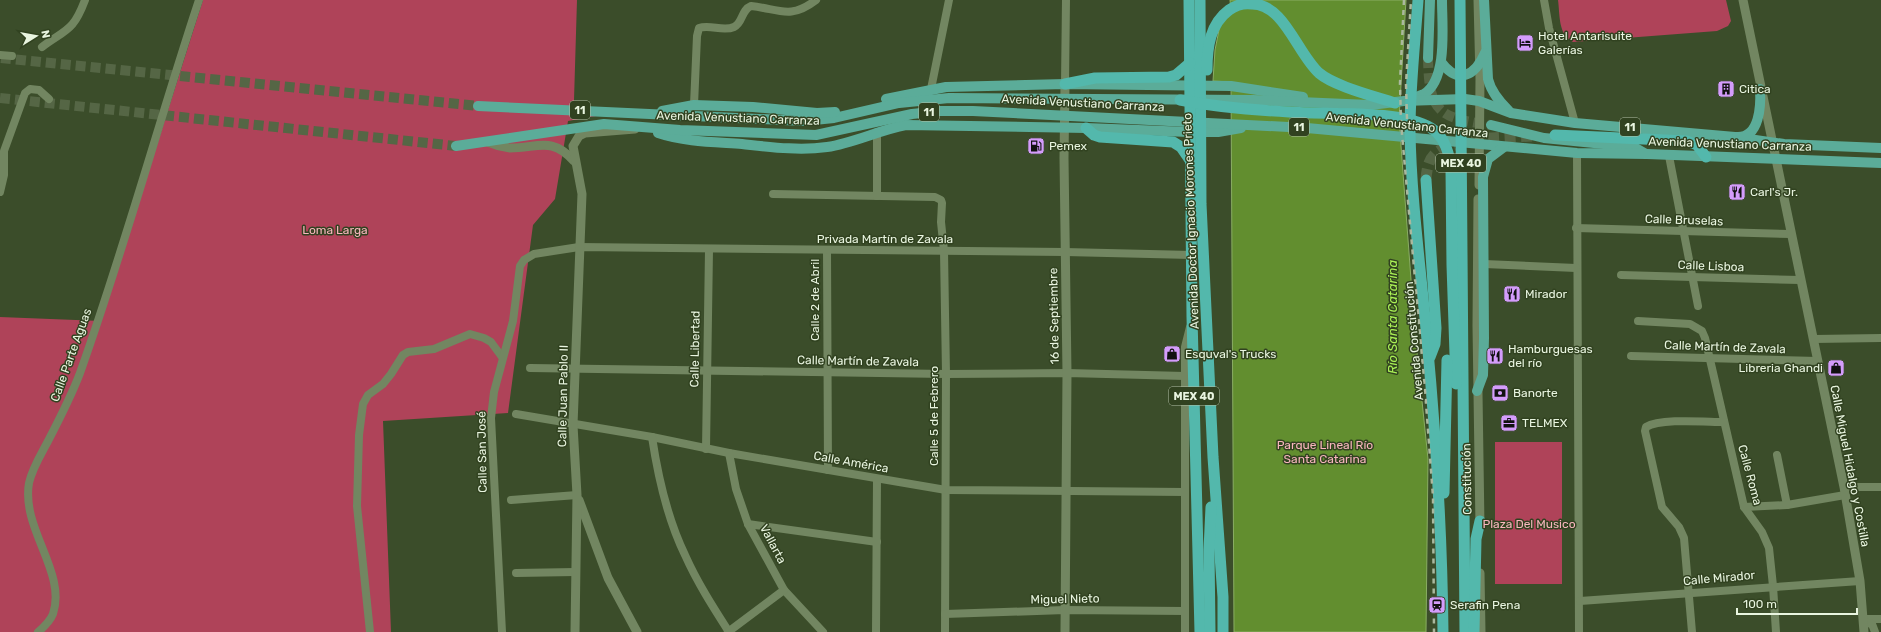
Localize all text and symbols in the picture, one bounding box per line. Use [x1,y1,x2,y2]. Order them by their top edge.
north arrow [16,16,56,56]
text: N [38,29,52,39]
place label: Hotel Antarisuite Galerías [1538,29,1632,57]
hotel icon: Hotel Antarisuite Galerías [1515,33,1535,53]
building icon: Citica [1716,79,1736,99]
place label: Citica [1739,82,1771,96]
street label: Avenida Venustiano Carranza [1001,92,1165,114]
road number: 11 [570,101,590,119]
road number: 11 [919,103,939,121]
street label: Avenida Venustiano Carranza [656,108,820,128]
street label: Avenida Venustiano Carranza [1325,109,1489,141]
street label: Avenida Doctor Ignacio Morones Prieto [1180,113,1202,329]
road number: 11 [1289,118,1309,136]
road number: 11 [1620,118,1640,136]
street label: Avenida Venustiano Carranza [1648,134,1812,154]
fuel station icon: Pemex [1026,136,1046,156]
place label: Pemex [1049,139,1088,153]
road number: MEX 40 [1436,154,1486,172]
restaurant icon: Carl's Jr. [1727,182,1747,202]
place label: Carl's Jr. [1750,185,1798,199]
street label: Calle Bruselas [1645,212,1723,228]
park label: Loma Larga [302,223,368,237]
street label: Privada Martín de Zavala [817,232,953,246]
street label: Calle Lisboa [1678,258,1744,274]
street label: Calle 2 de Abril [808,259,822,341]
water label: Río Santa Catarina [1385,260,1400,374]
street label: 16 de Septiembre [1046,267,1062,364]
street label: Avenida Constitución [1402,281,1426,401]
restaurant icon: Mirador [1502,284,1522,304]
place label: Mirador [1525,287,1568,301]
street label: Calle Parte Aguas [48,307,94,403]
street label: Calle Libertad [687,311,703,387]
street label: Calle Martín de Zavala [1664,338,1786,356]
place label: Hamburguesas del río [1508,342,1593,370]
shop icon: Esquval's Trucks [1162,344,1182,364]
street label: Calle Juan Pablo II [555,345,571,447]
restaurant icon: Hamburguesas del río [1485,346,1505,366]
place label: Esquval's Trucks [1185,347,1276,361]
street label: Calle Martín de Zavala [797,353,919,369]
shop icon: Libreria Ghandi [1826,358,1846,378]
place label: Libreria Ghandi [1739,361,1823,375]
street label: Calle 5 de Febrero [927,366,941,466]
bank icon: Banorte [1490,383,1510,403]
street label: Calle Miguel Hidalgo y Costilla [1827,384,1873,548]
place label: Banorte [1513,386,1558,400]
road number: MEX 40 [1169,387,1219,405]
street label: Calle San José [474,411,490,493]
office icon: TELMEX [1499,413,1519,433]
place label: TELMEX [1522,416,1568,430]
park label: Parque Lineal Río Santa Catarina [1277,438,1373,466]
street label: Constitución [1459,443,1475,515]
street label: Calle Roma [1735,443,1765,507]
street label: Calle América [812,449,890,475]
park label: Plaza Del Musico [1482,517,1576,531]
street label: Vallarta [757,522,789,566]
street label: Calle Mirador [1682,568,1756,588]
scale bar [1737,590,1857,616]
street label: Miguel Nieto [1030,591,1100,607]
station icon: Serafin Pena [1427,595,1447,615]
text: 100 m [1743,597,1777,611]
place label: Serafin Pena [1450,598,1520,612]

